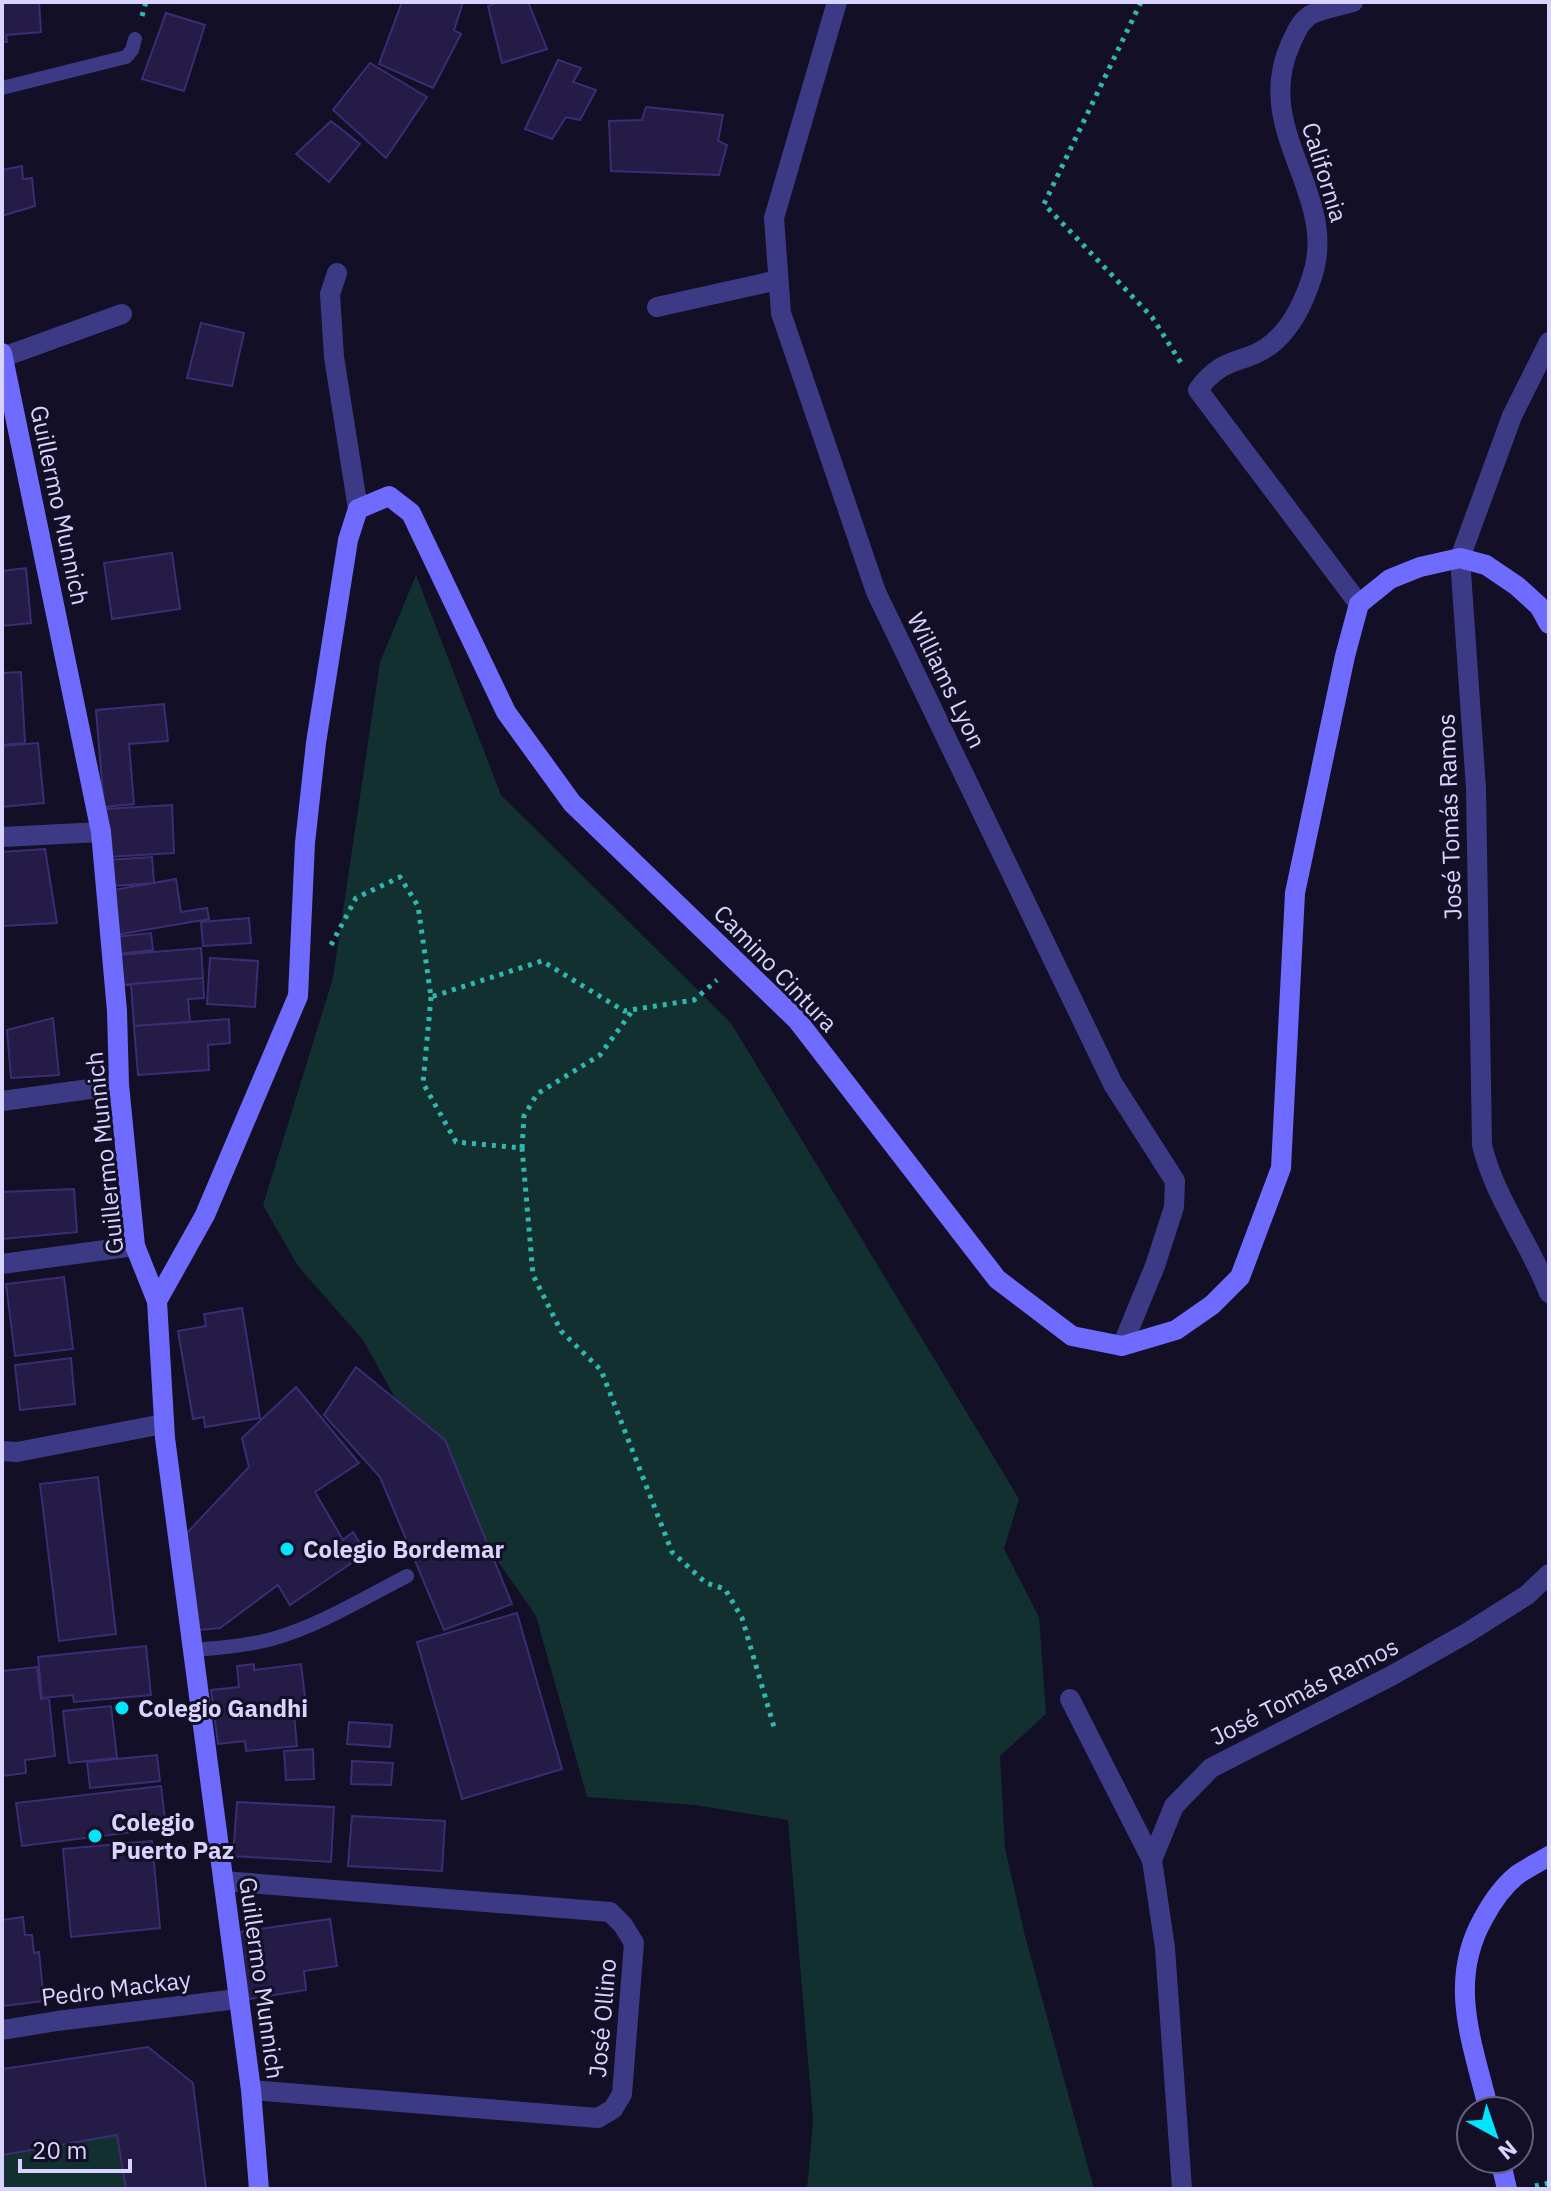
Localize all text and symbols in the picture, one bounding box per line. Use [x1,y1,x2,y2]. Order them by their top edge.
street label: California [1295,118,1355,226]
street label: Guillermo Munnich [23,402,97,608]
street label: Williams Lyon [900,607,994,753]
street label: José Tomás Ramos [1429,713,1469,921]
street label: Camino Cintura [707,897,845,1039]
street label: Guillermo Munnich [77,1050,131,1256]
place label: Colegio Bordemar [303,1533,505,1565]
marker: Colegio Bordemar [278,1540,296,1558]
street label: José Tomás Ramos [1205,1630,1403,1752]
place label: Colegio Gandhi [138,1692,308,1724]
marker: Colegio Gandhi [113,1699,131,1717]
place label: Colegio Puerto Paz [111,1806,234,1866]
marker: Colegio Puerto Paz [86,1827,104,1845]
street label: Guillermo Munnich [232,1875,292,2081]
street label: José Ollino [581,1957,623,2079]
street label: Pedro Mackay [39,1963,193,2013]
north arrow [1455,2095,1535,2175]
scale bar [20,2123,130,2173]
text: 20 m [32,2134,87,2166]
text: N [1493,2134,1524,2167]

